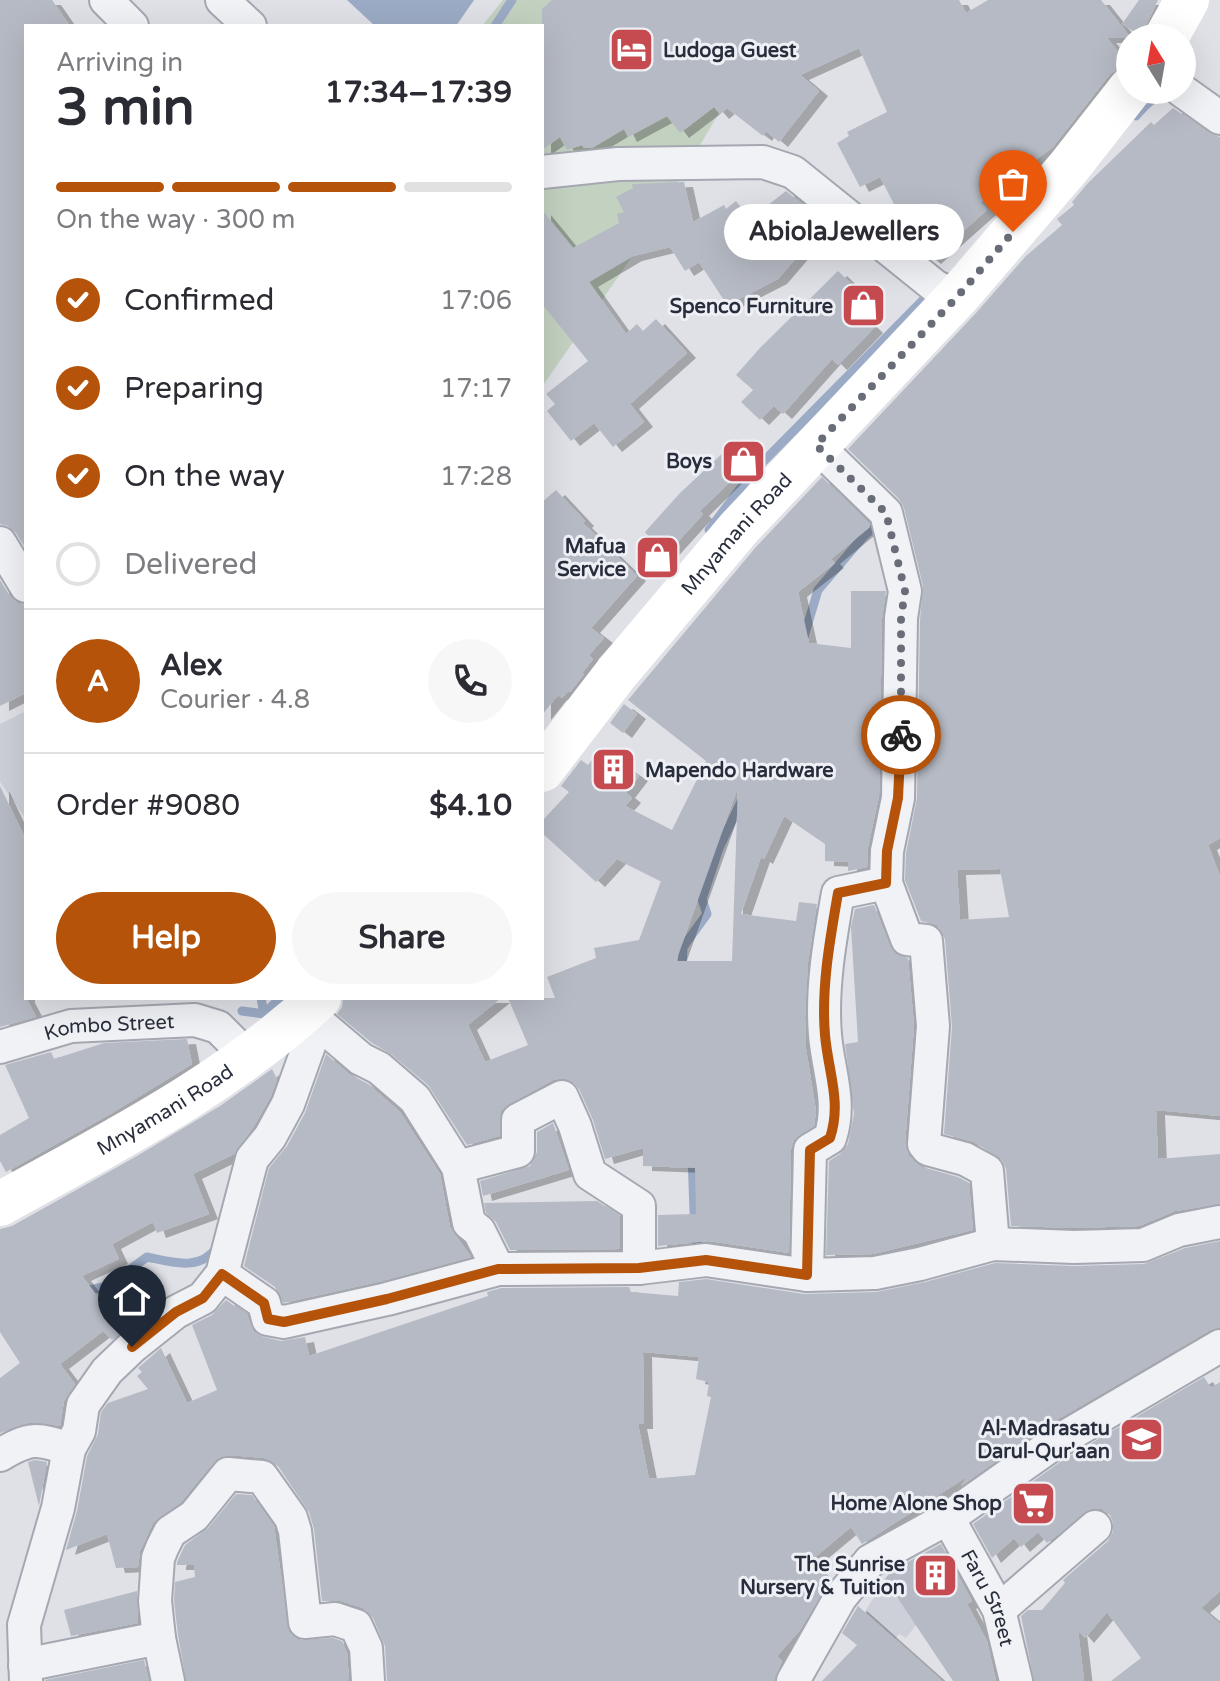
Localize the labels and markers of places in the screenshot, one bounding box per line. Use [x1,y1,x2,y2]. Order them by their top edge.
hotel icon: Ludoga Guest [608,26,656,74]
place label: Ludoga Guest [663,39,797,63]
pin [979,150,1047,232]
callout: AbiolaJewellers [725,204,965,260]
shop icon: Spenco Furniture [840,282,888,330]
place label: Spenco Furniture [670,295,833,319]
shop icon: Boys [719,437,767,485]
place label: Boys [666,450,712,474]
shop icon: Mafua Service [633,534,681,582]
place label: Mafua Service [557,535,626,582]
building icon: Mapendo Hardware [590,746,638,794]
place label: Mapendo Hardware [645,759,834,783]
pin [98,1265,166,1347]
school or university icon: Al-Madrasatu Darul-Qur'aan [1117,1415,1165,1463]
place label: Al-Madrasatu Darul-Qur'aan [977,1417,1110,1464]
supermarket icon: Home Alone Shop [1009,1479,1057,1527]
place label: Home Alone Shop [830,1492,1002,1516]
building icon: The Sunrise Nursery & Tuition [912,1551,960,1599]
place label: The Sunrise Nursery & Tuition [740,1553,905,1600]

